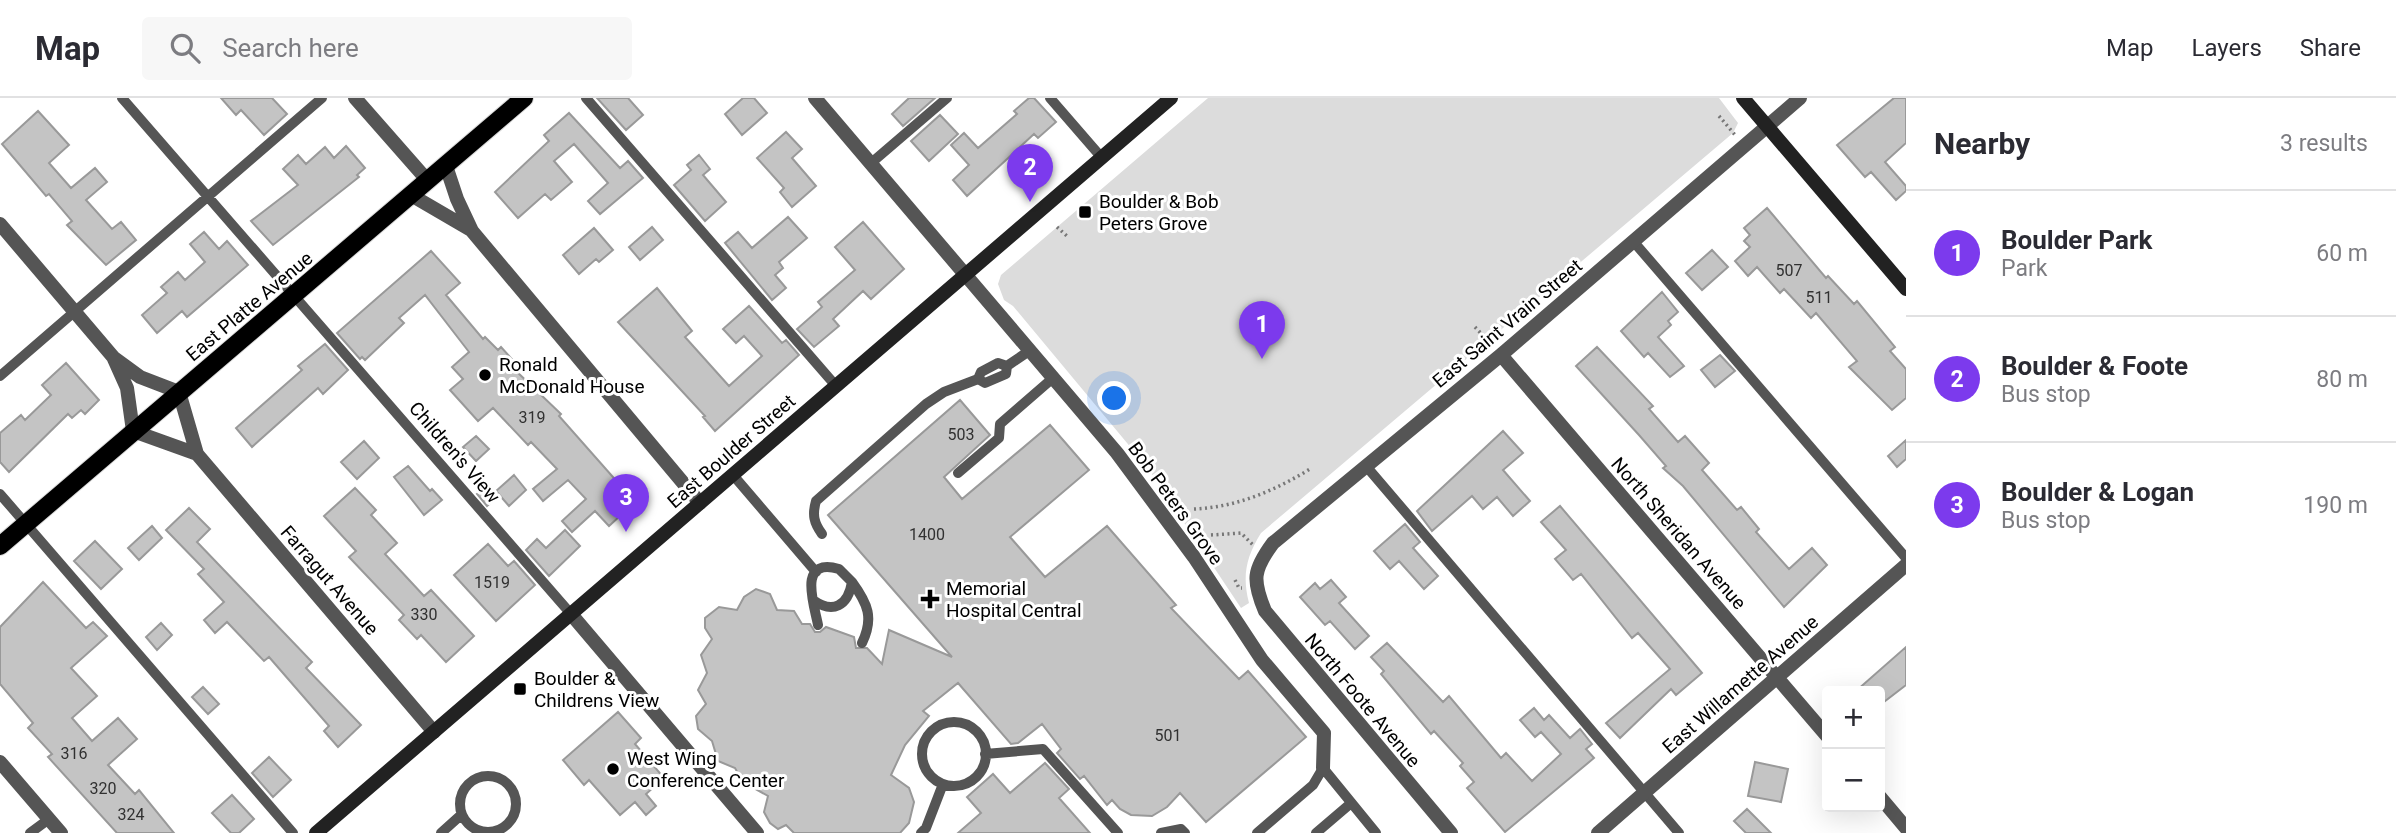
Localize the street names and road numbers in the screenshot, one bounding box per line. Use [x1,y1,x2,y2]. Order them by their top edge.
street label: East Platte Avenue [181,247,317,366]
street label: East Saint Vrain Street [1428,254,1587,393]
street label: East Boulder Street [663,390,800,513]
street label: Children's View [404,397,505,508]
street label: Bob Peters Grove [1123,437,1228,569]
street label: North Sheridan Avenue [1606,453,1751,614]
street label: Farragut Avenue [276,521,383,640]
street label: East Willamette Avenue [1658,610,1823,758]
street label: North Foote Avenue [1300,629,1425,772]

